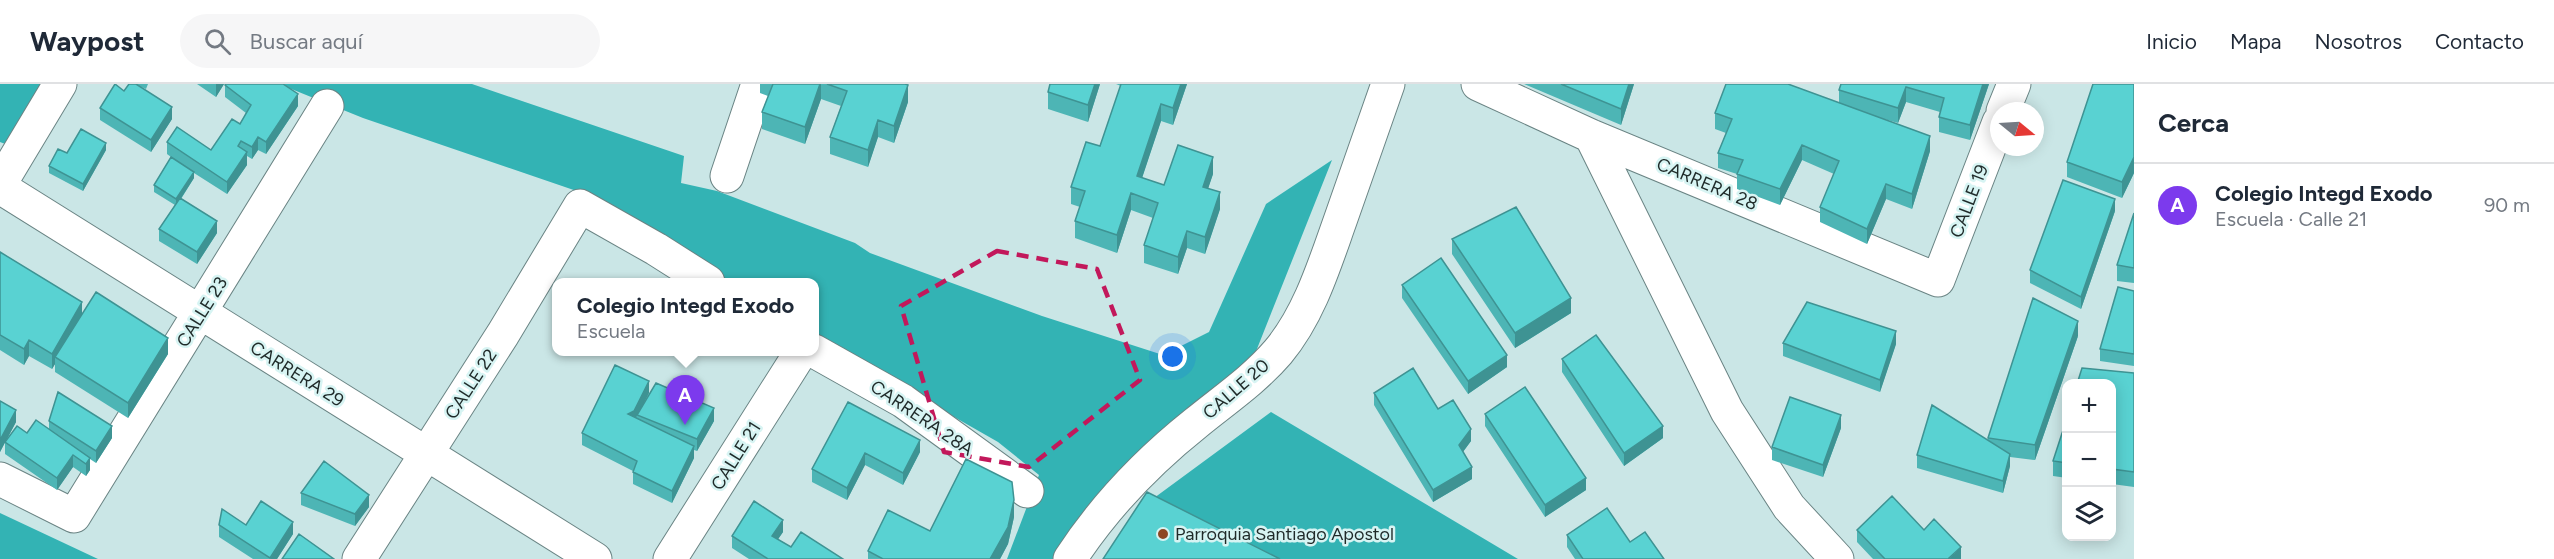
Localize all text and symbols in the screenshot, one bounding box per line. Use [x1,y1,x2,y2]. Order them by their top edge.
search box [180,14,600,68]
text: Waypost [30,24,144,58]
icon: search [201,25,234,58]
text: Buscar aquí [249,28,363,55]
text: Inicio [2146,29,2197,54]
text: Mapa [2230,29,2282,54]
text: Nosotros [2315,29,2402,54]
text: Contacto [2435,29,2524,54]
north arrow [1990,102,2044,156]
text: Cerca [2158,107,2229,139]
street label: CARRERA 28 [1653,153,1761,215]
street label: CALLE 19 [1945,161,1993,241]
text: Colegio Integd Exodo [2215,180,2433,207]
text: A [2170,193,2185,217]
text: 90 m [2484,193,2530,217]
text: Escuela · Calle 21 [2215,207,2367,231]
street label: CALLE 23 [172,273,232,351]
popup [552,278,819,356]
text: Colegio Integd Exodo [577,292,794,319]
text: Escuela [577,319,645,343]
street label: CARRERA 29 [246,336,348,412]
your location [1158,342,1187,371]
street label: CALLE 22 [440,345,502,423]
street label: CALLE 20 [1198,354,1274,424]
street label: CARRERA 28A [866,375,978,461]
pin: A [666,376,704,425]
map controls [2062,379,2116,541]
button: + [2062,379,2116,433]
street label: CALLE 21 [706,418,766,494]
button: − [2062,433,2116,487]
button: layers [2062,487,2116,541]
place label: Parroquia Santiago Apostol [1175,523,1394,545]
marker: Parroquia Santiago Apostol [1156,527,1170,541]

